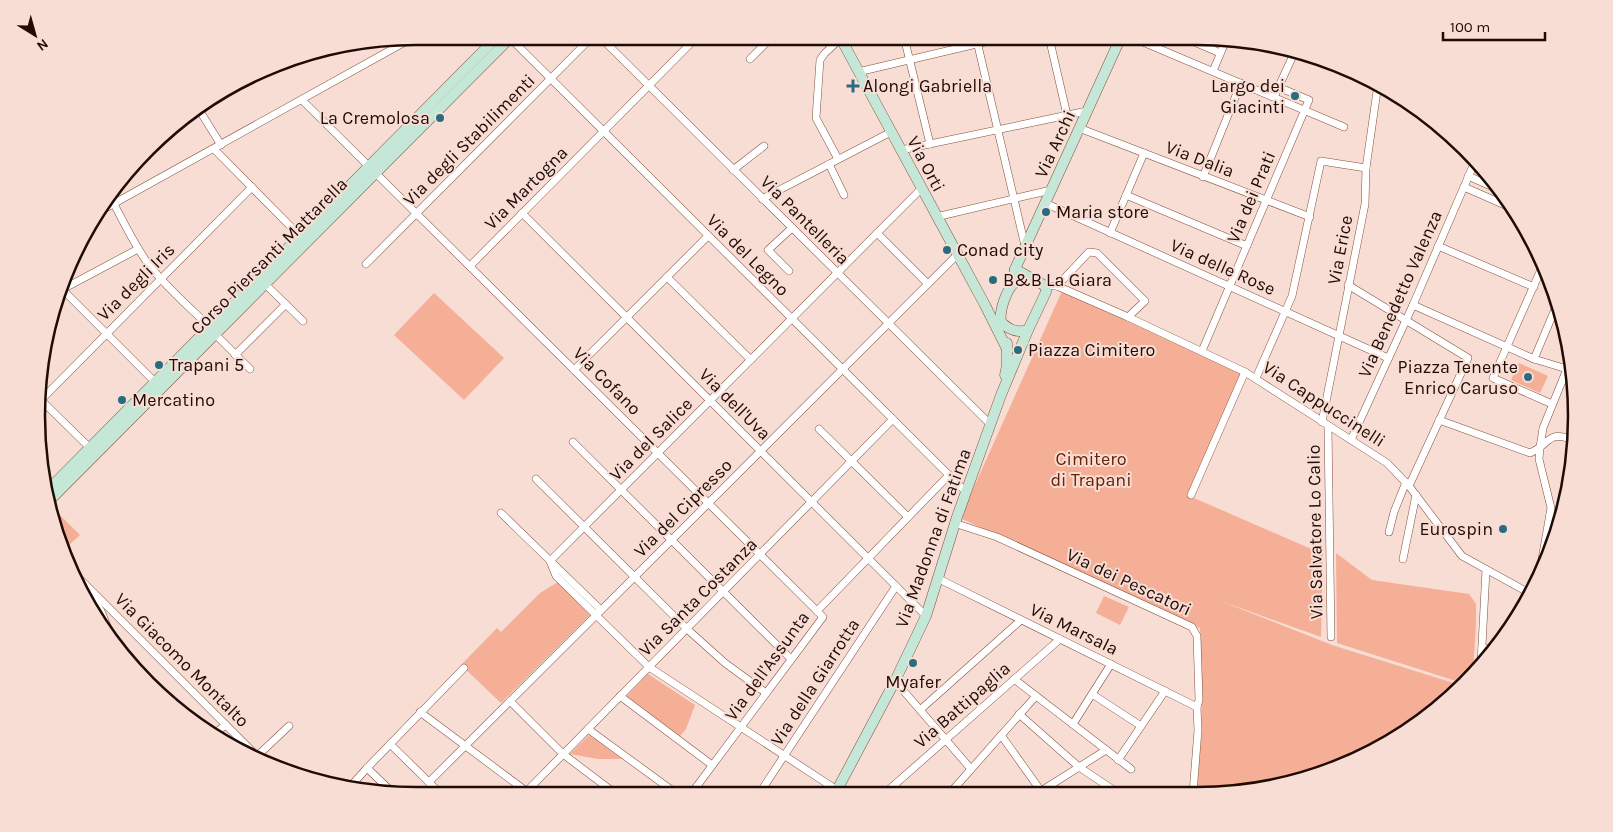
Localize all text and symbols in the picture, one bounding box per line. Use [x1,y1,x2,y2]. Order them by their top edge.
north arrow [10,10,60,60]
scale bar [1443,10,1546,42]
text: 100 m [1450,18,1490,36]
text: N [33,35,52,55]
street label: Via degli Stabilimenti [398,69,540,211]
place label: Alongi Gabriella [863,75,992,97]
place label: Largo dei Giacinti [1211,75,1285,118]
marker: Alongi Gabriella [847,80,859,92]
marker: Largo dei Giacinti [1289,90,1301,102]
place label: La Cremolosa [320,107,430,129]
street label: Via Archi [1030,107,1080,181]
marker: La Cremolosa [434,112,446,124]
street label: Via Orti [902,132,950,196]
street label: Via Dalia [1163,136,1237,182]
street label: Via Martogna [480,142,572,234]
street label: Via dei Prati [1222,148,1280,246]
street label: Via Pantelleria [756,171,854,269]
street label: Corso Piersanti Mattarella [186,173,352,339]
place label: Maria store [1056,201,1149,223]
marker: Maria store [1040,206,1052,218]
street label: Via Benedetto Valenza [1353,207,1447,381]
street label: Via del Legno [702,209,794,301]
street label: Via Erice [1323,213,1357,287]
street label: Via delle Rose [1167,234,1279,300]
street label: Via degli Iris [93,239,179,325]
place label: Conad city [957,239,1044,261]
marker: Conad city [941,244,953,256]
place label: B&B La Giara [1003,269,1112,291]
marker: B&B La Giara [987,274,999,286]
place label: Piazza Cimitero [1028,339,1155,361]
street label: Via Cofano [568,342,646,420]
marker: Piazza Cimitero [1012,344,1024,356]
place label: Trapani 5 [169,354,244,376]
street label: Via Cappuccinelli [1258,356,1390,452]
place label: Piazza Tenente Enrico Caruso [1398,356,1518,399]
marker: Trapani 5 [153,359,165,371]
street label: Via dell'Uva [694,363,776,445]
marker: Piazza Tenente Enrico Caruso [1522,371,1534,383]
place label: Mercatino [132,389,215,411]
street label: Via del Salice [605,393,697,485]
marker: Mercatino [116,394,128,406]
street label: Via Salvatore Lo Calio [1302,444,1328,620]
street label: Via Madonna di Fatima [890,445,976,631]
park label: Cimitero di Trapani [1050,448,1132,491]
street label: Via del Cipresso [629,454,737,562]
place label: Eurospin [1419,518,1493,540]
marker: Eurospin [1497,523,1509,535]
street label: Via Santa Costanza [634,533,762,661]
street label: Via dei Pescatori [1063,543,1195,621]
street label: Via Giacomo Montalto [110,588,254,732]
street label: Via Marsala [1026,598,1122,660]
street label: Via dell'Assunta [720,607,814,725]
street label: Via della Giarrotta [766,614,864,750]
marker: Myafer [907,657,919,669]
street label: Via Battipaglia [909,657,1015,753]
place label: Myafer [885,671,941,693]

